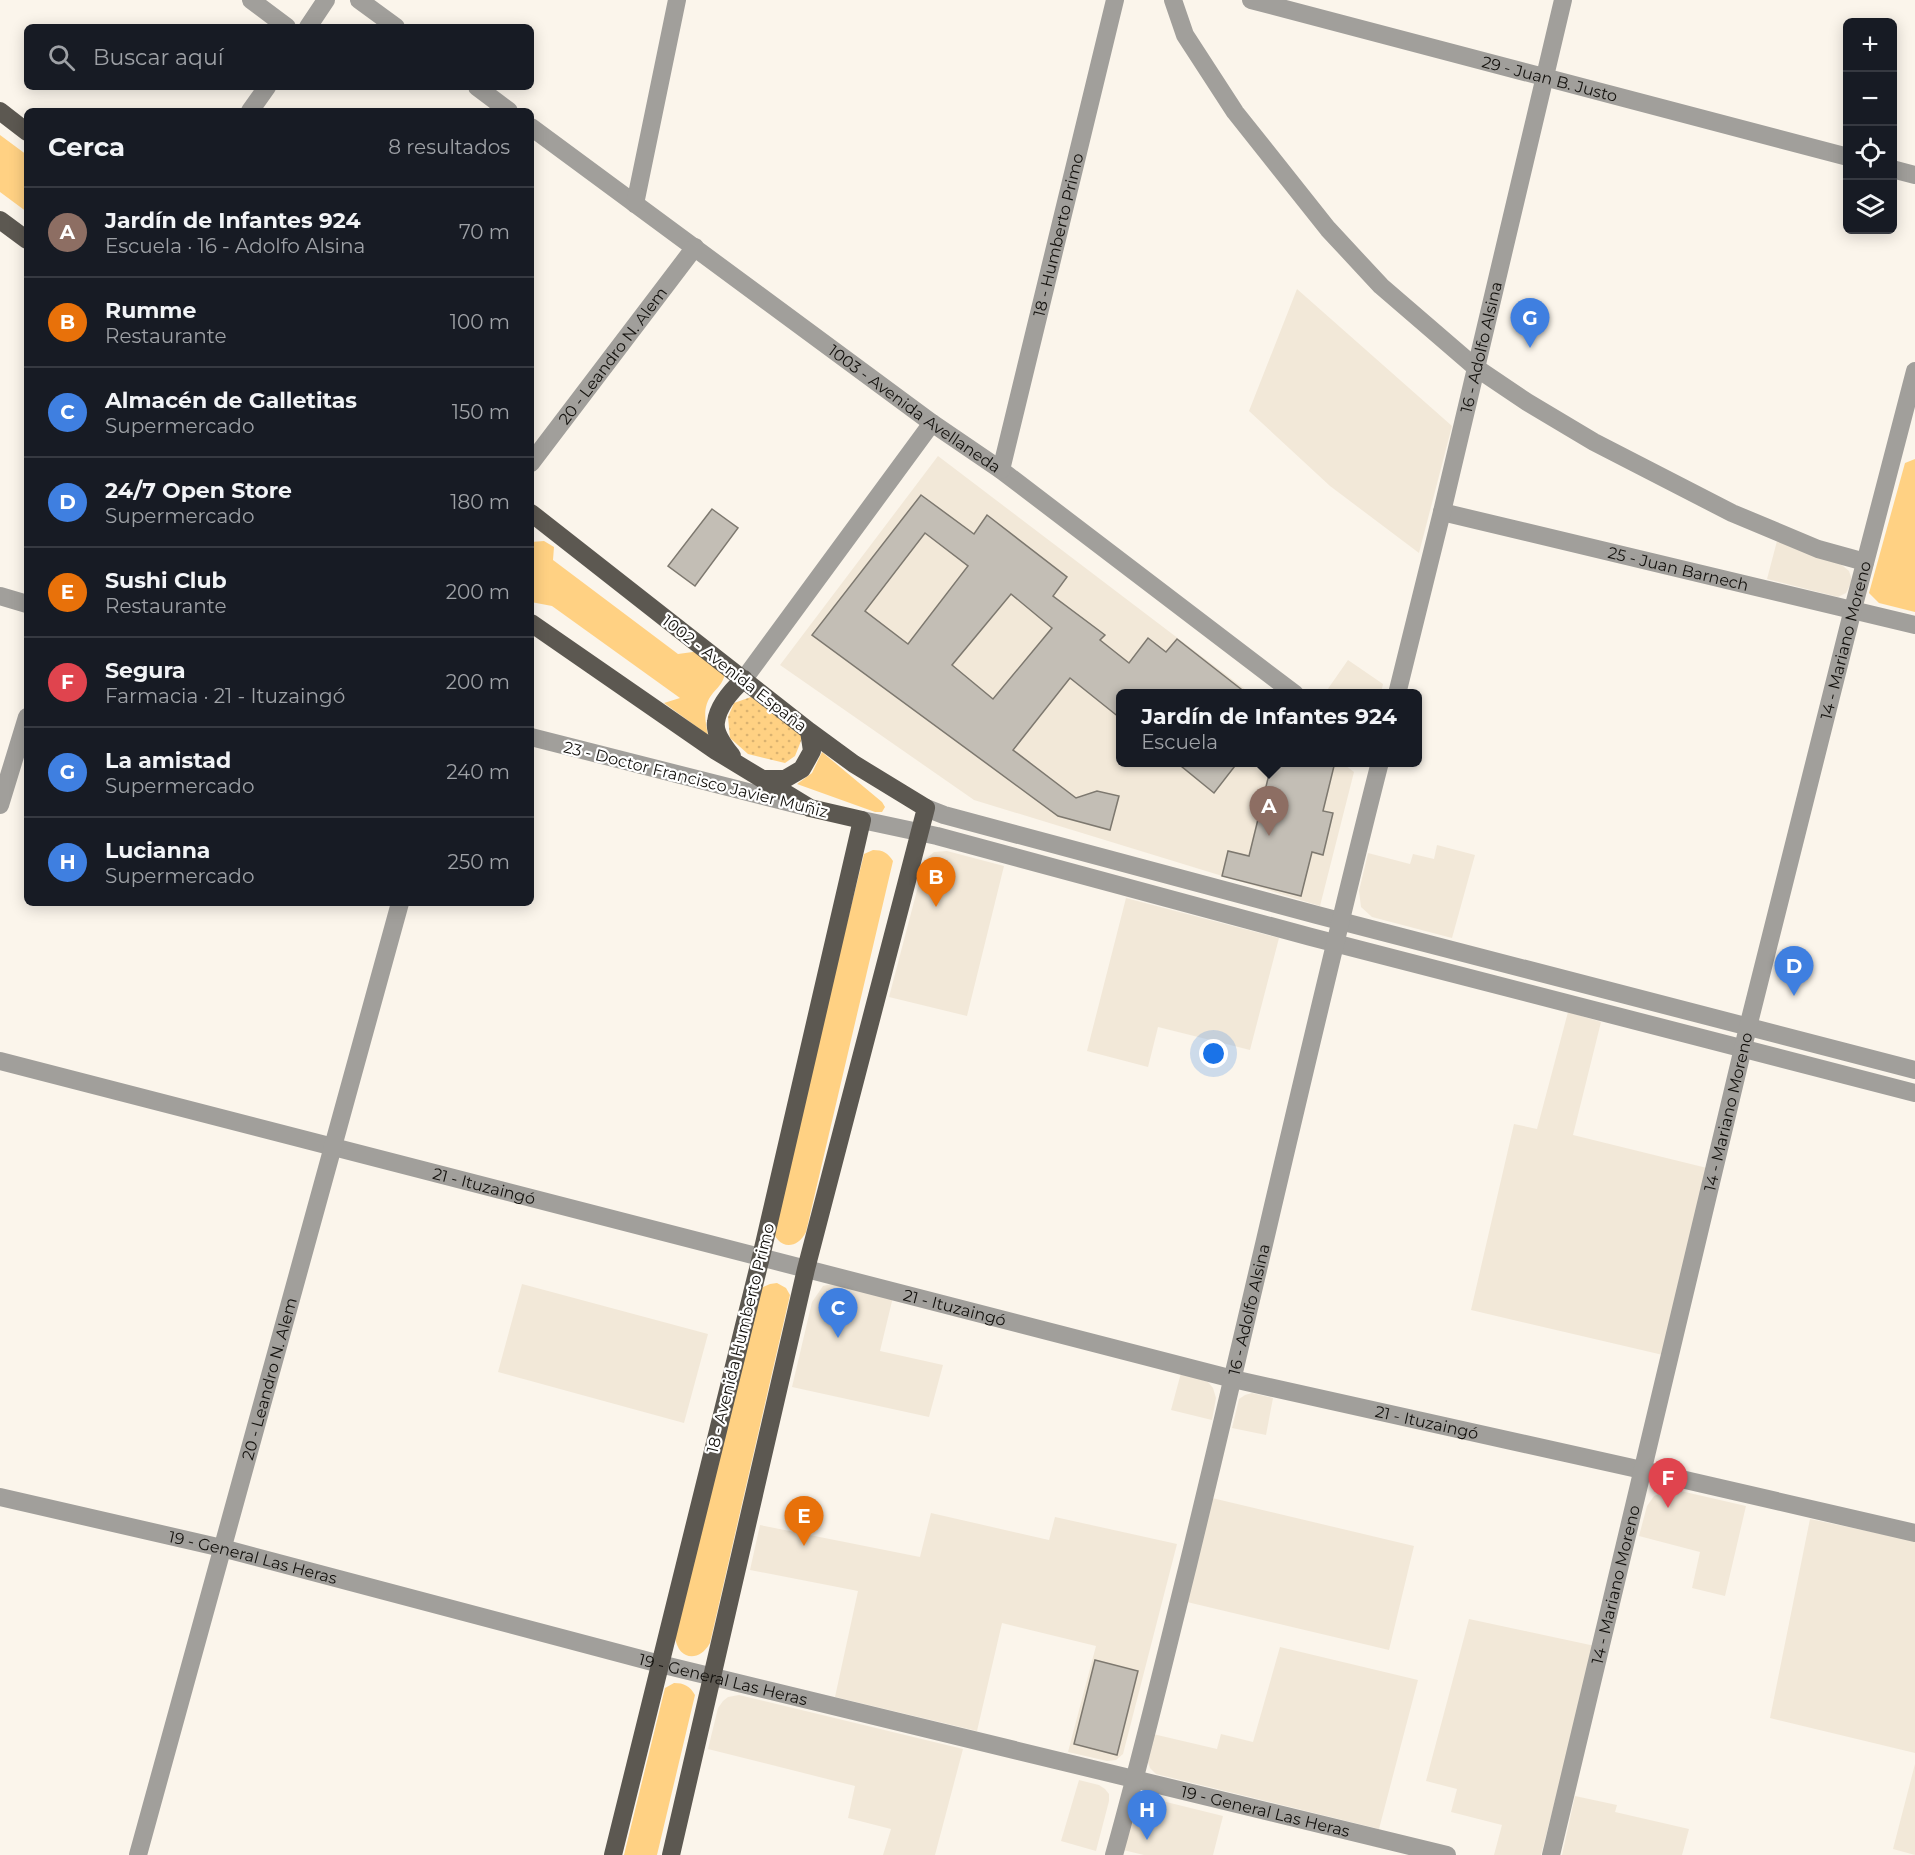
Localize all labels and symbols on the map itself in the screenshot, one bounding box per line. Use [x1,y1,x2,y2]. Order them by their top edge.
street label: 29 - Juan B. Justo [1480,52,1619,106]
street label: 18 - Humberto Primo [1030,151,1088,319]
street label: 16 - Adolfo Alsina [1457,280,1506,415]
street label: 20 - Leandro N. Alem [555,283,671,428]
pin: G [1510,298,1550,348]
street label: 1003 - Avenida Avellaneda [825,341,1004,477]
street label: 25 - Juan Barnech [1606,543,1750,595]
street label: 14 - Mariano Moreno [1817,559,1875,722]
street label: 1002 - Avenida España [659,611,811,736]
street label: 23 - Doctor Francisco Javier Muñiz [562,737,830,822]
pin: A [1250,786,1288,836]
pin: B [916,858,956,907]
pin: D [1774,946,1814,996]
street label: 14 - Mariano Moreno [1700,1030,1756,1193]
your location [1199,1039,1228,1068]
street label: 21 - Ituzaingó [431,1164,537,1209]
street label: 18 - Avenida Humberto Primo [703,1221,778,1455]
street label: 16 - Adolfo Alsina [1225,1242,1274,1377]
street label: 21 - Ituzaingó [901,1285,1008,1330]
pin: C [818,1288,858,1338]
street label: 20 - Leandro N. Alem [238,1296,301,1462]
street label: 21 - Ituzaingó [1373,1402,1480,1443]
pin: F [1648,1458,1688,1508]
pin: E [784,1496,824,1546]
street label: 14 - Mariano Moreno [1588,1503,1644,1666]
street label: 19 - General Las Heras [167,1527,339,1588]
street label: 19 - General Las Heras [637,1650,810,1710]
street label: 19 - General Las Heras [1179,1782,1352,1841]
pin: H [1128,1790,1166,1840]

